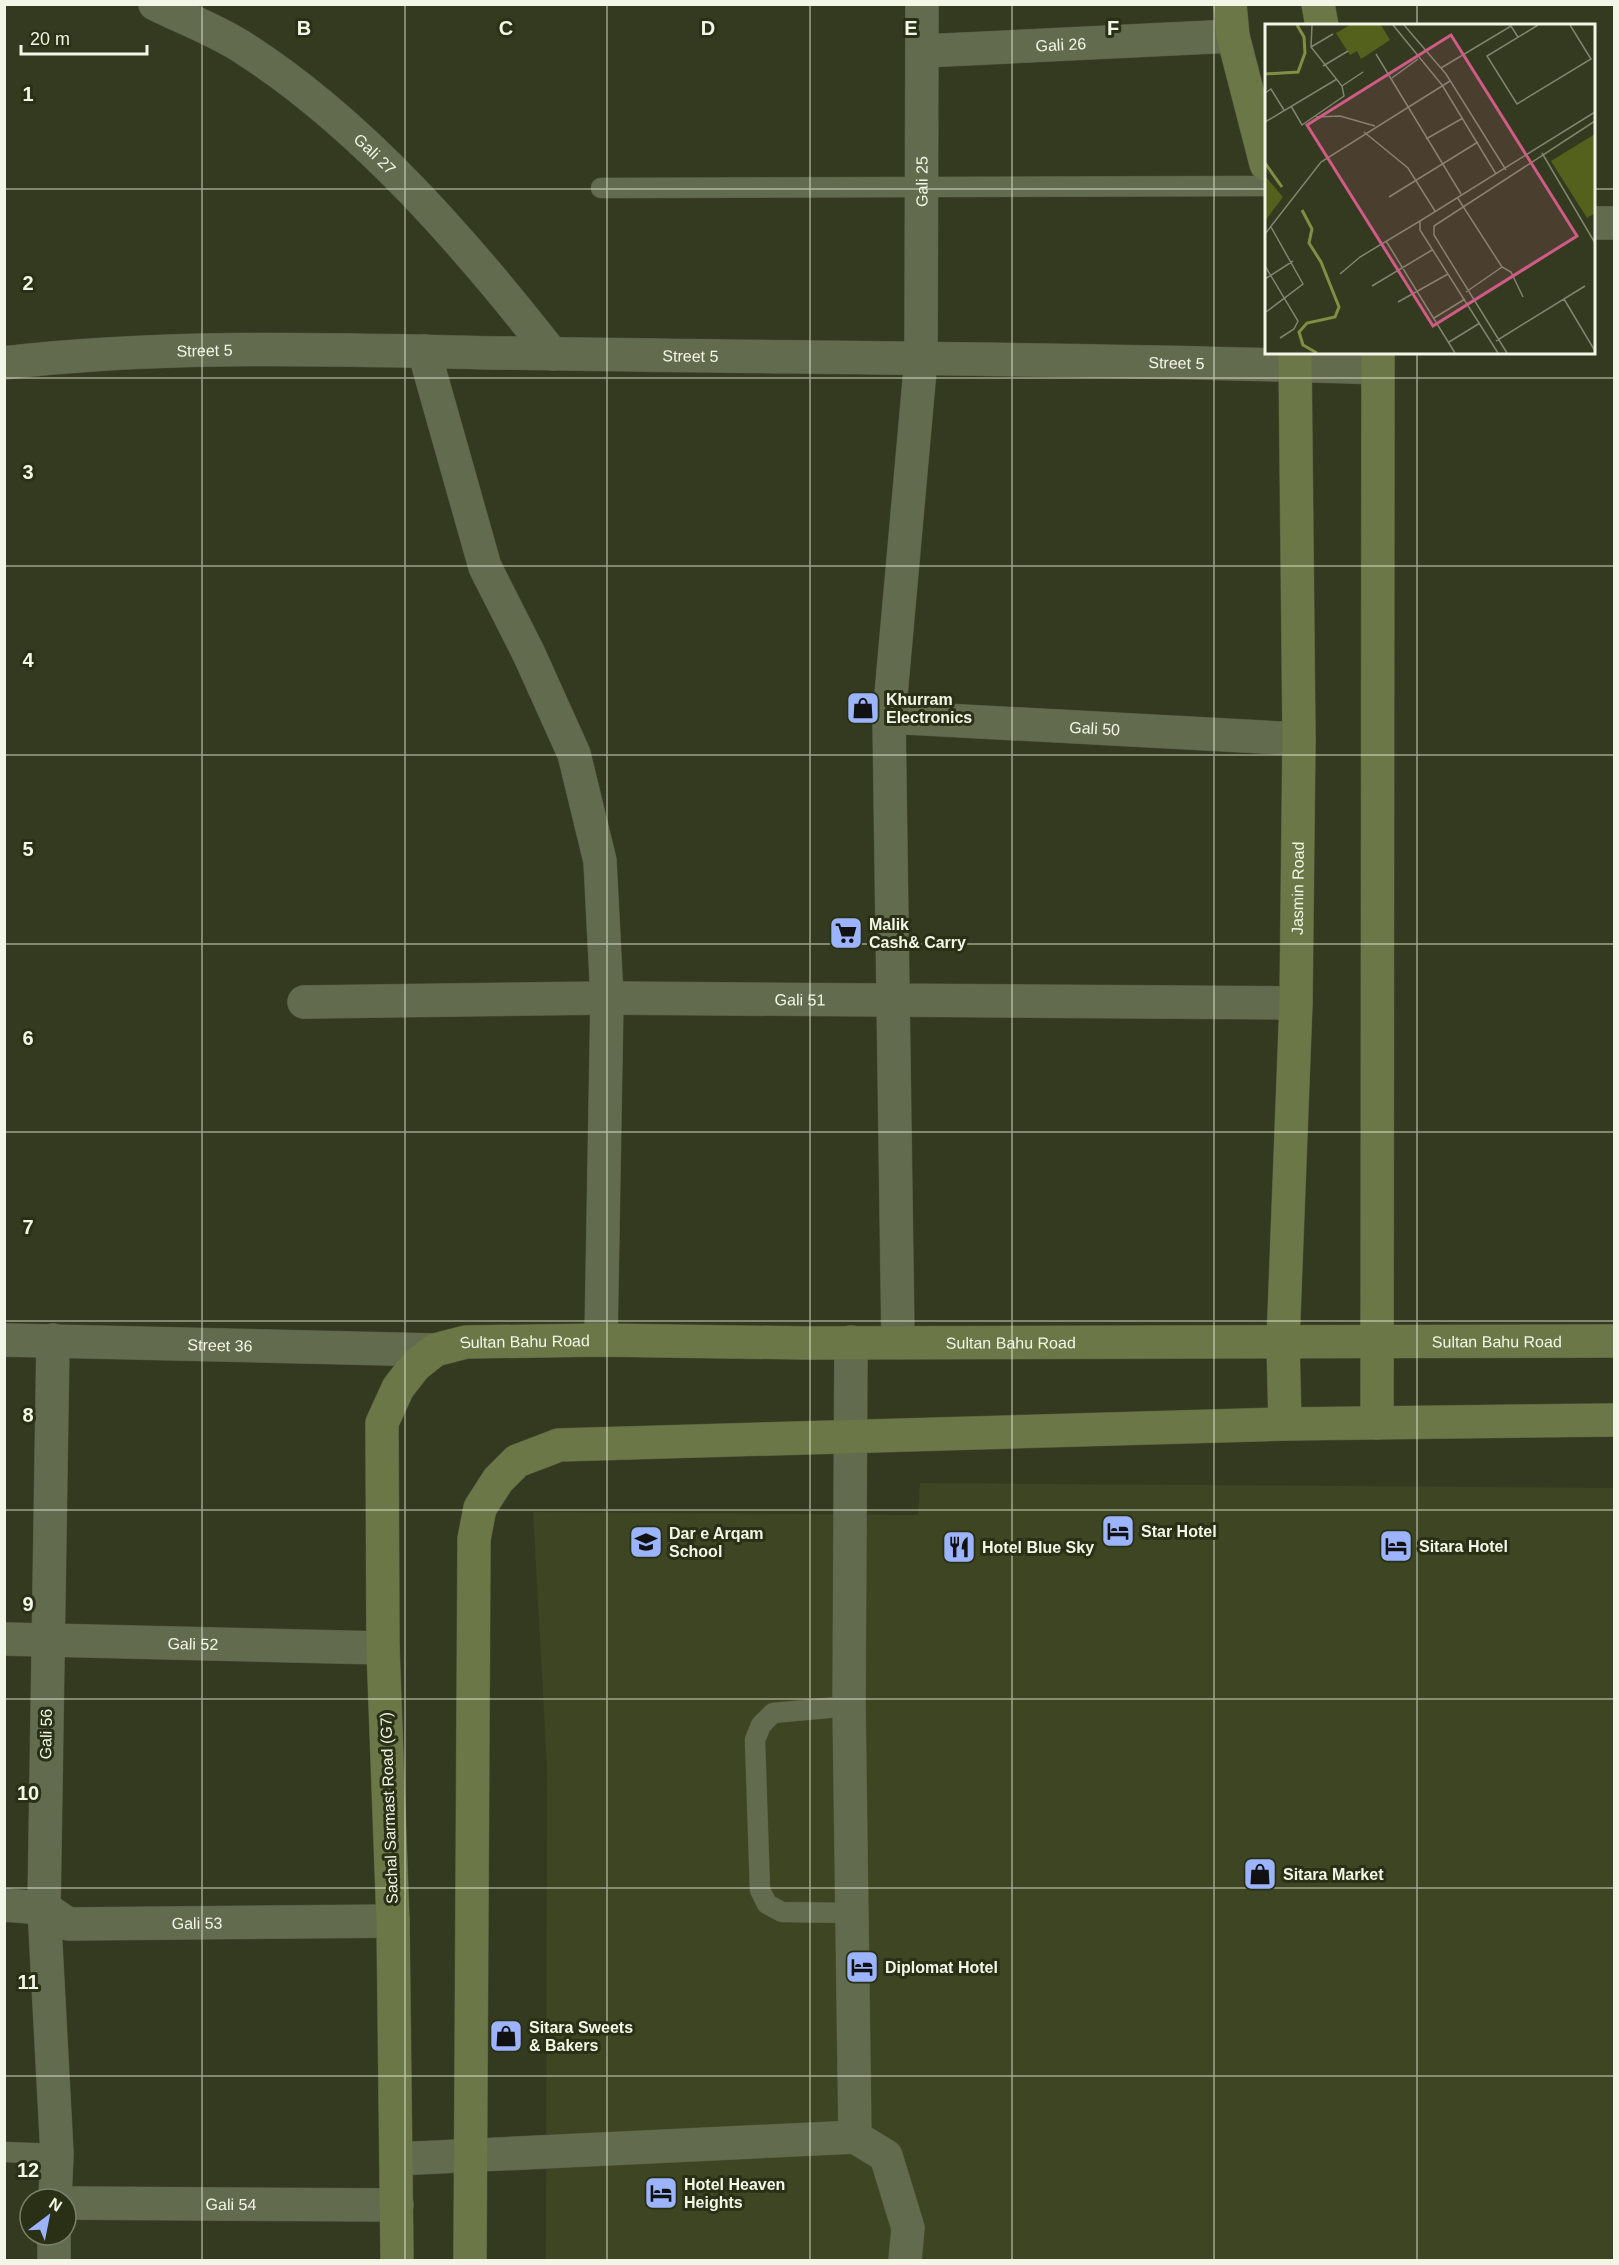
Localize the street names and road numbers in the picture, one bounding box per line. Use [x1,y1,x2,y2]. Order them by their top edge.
street label: Gali 26 [1035,35,1087,54]
street label: Gali 27 [351,130,399,177]
street label: Gali 25 [913,156,930,207]
street label: Street 5 [176,341,233,359]
street label: Street 5 [662,347,719,364]
street label: Street 5 [1148,354,1205,372]
street label: Gali 50 [1069,718,1121,738]
street label: Jasmin Road [1288,841,1306,935]
street label: Gali 51 [775,991,825,1008]
street label: Sultan Bahu Road [458,1332,590,1352]
street label: Sultan Bahu Road [1432,1333,1562,1350]
street label: Sultan Bahu Road [946,1334,1076,1351]
street label: Street 36 [187,1336,253,1354]
street label: Gali 52 [167,1634,219,1653]
street label: Gali 56 [37,1708,55,1759]
street label: Sachal Sarmast Road (G7) [377,1712,401,1904]
street label: Gali 53 [172,1914,223,1932]
street label: Gali 54 [206,2195,257,2213]

